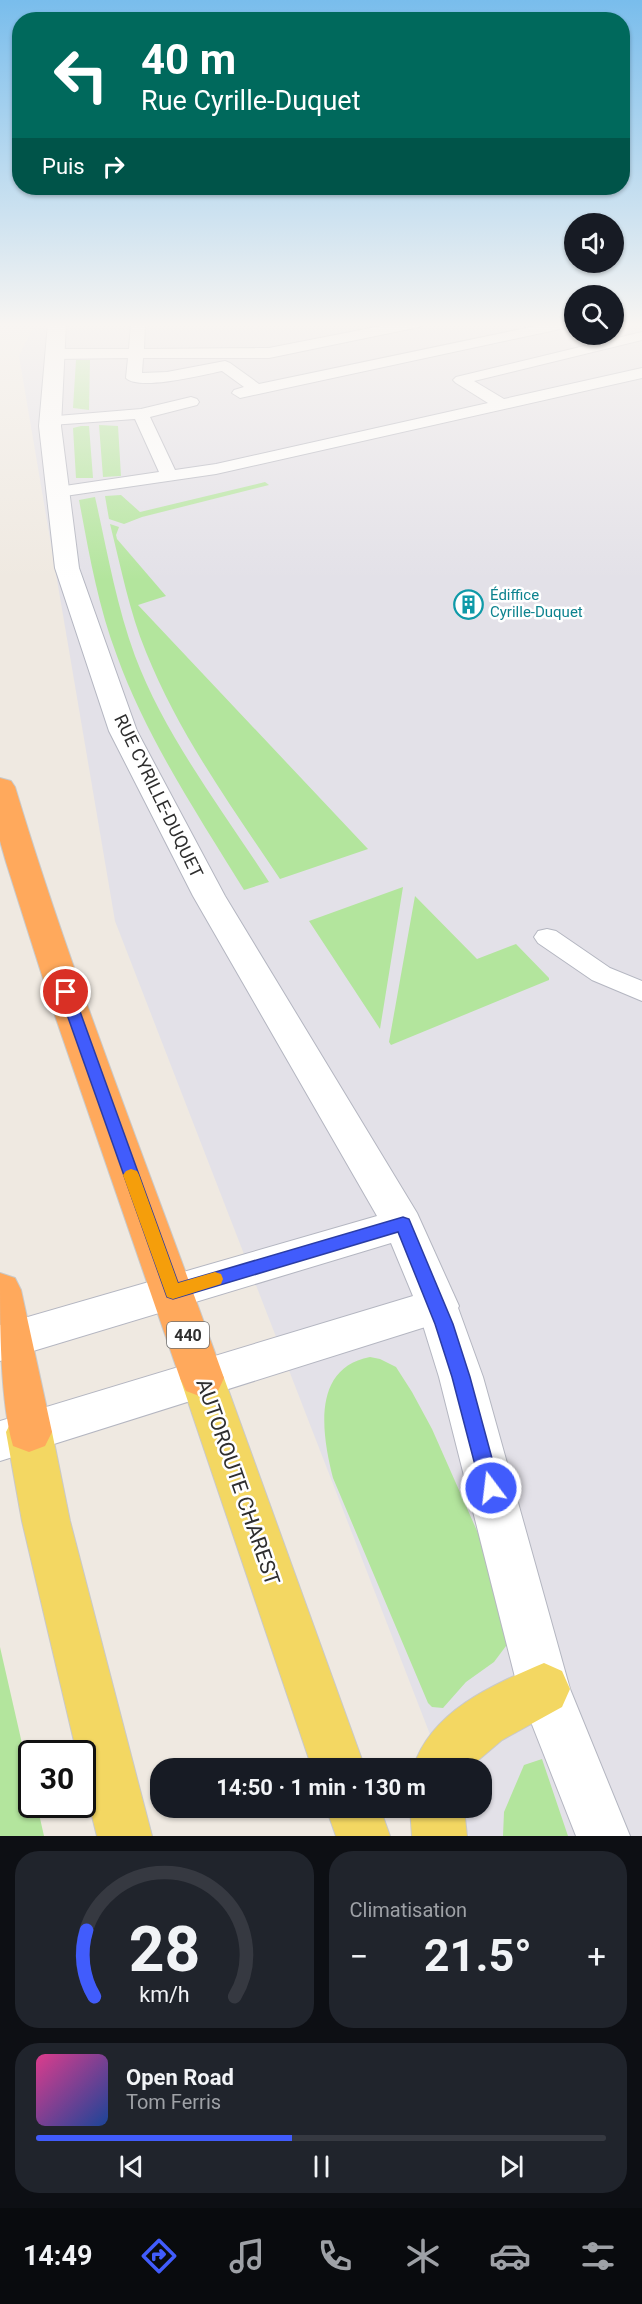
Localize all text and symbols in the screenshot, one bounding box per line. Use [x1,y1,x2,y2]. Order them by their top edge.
text: 40 m [141,35,236,84]
icon: left [42,36,120,114]
text: Rue Cyrille-Duquet [141,85,361,117]
icon: right [97,150,130,183]
text: Puis [42,154,85,179]
map controls [564,213,624,345]
button: sound [564,213,624,273]
button: search [564,285,624,345]
place label: Édiffice Cyrille-Duquet [490,586,583,621]
building icon: Édiffice Cyrille-Duquet [453,588,485,620]
street label: RUE CYRILLE-DUQUET [110,711,208,881]
pin [40,966,91,1017]
icon: arrive [49,975,82,1008]
road number: 440 [167,1322,209,1348]
street label: AUTOROUTE CHAREST [191,1376,285,1589]
position arrow [459,1456,523,1520]
speed limit sign: 30 [18,1740,96,1818]
text: 14:50 · 1 min · 130 m [216,1775,426,1800]
text: Climatisation [350,1898,467,1922]
text: 28 [128,1913,200,1986]
text: 21.5° [424,1929,532,1982]
text: − [350,1937,368,1976]
text: + [587,1937,606,1976]
text: km/h [139,1982,189,2007]
text: Open Road [126,2065,234,2090]
text: Tom Ferris [126,2090,221,2114]
icon: previous [115,2150,148,2183]
icon: pause [305,2150,338,2183]
icon: next [495,2150,528,2183]
icon: directions [138,2235,180,2277]
icon: music [226,2235,268,2277]
icon: phone [314,2235,356,2277]
icon: climate [402,2235,444,2277]
icon: car [489,2235,531,2277]
icon: filters [577,2235,619,2277]
text: 14:49 [23,2240,92,2272]

